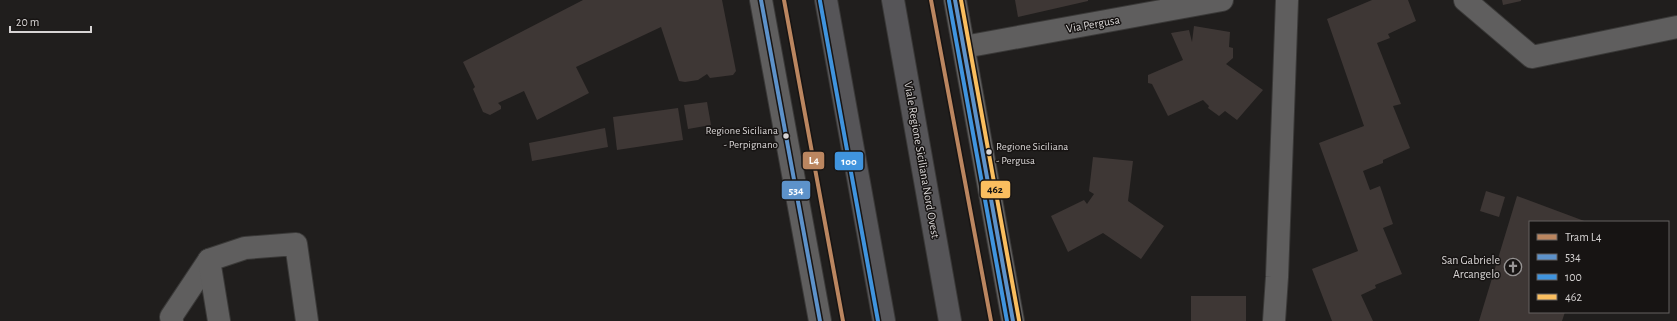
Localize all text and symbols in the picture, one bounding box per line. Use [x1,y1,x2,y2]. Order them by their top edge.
scale bar [10,8,91,34]
street label: Via Pergusa [1065,13,1121,35]
text: 20 m [16,16,39,28]
street label: Viale Regione Siciliana Nord Ovest [902,81,942,239]
place label: Regione Siciliana - Perpignano [706,125,778,150]
marker: Regione Siciliana - Perpignano [781,131,791,141]
place label: Regione Siciliana - Pergusa [996,141,1068,166]
marker: Regione Siciliana - Pergusa [984,147,994,157]
line badge: L4 [802,151,825,170]
line badge: 100 [834,151,864,171]
text: L4 [809,155,820,166]
text: 100 [841,156,857,167]
line badge: 534 [781,180,811,200]
line badge: 462 [980,180,1011,199]
text: 462 [987,184,1003,195]
text: 534 [788,185,804,196]
legend [1529,221,1669,313]
text: Tram L4 [1565,231,1602,243]
text: 534 [1565,251,1581,263]
place label: San Gabriele Arcangelo [1441,254,1500,280]
church icon: San Gabriele Arcangelo [1503,257,1523,277]
text: 100 [1565,271,1582,283]
text: 462 [1565,291,1582,303]

